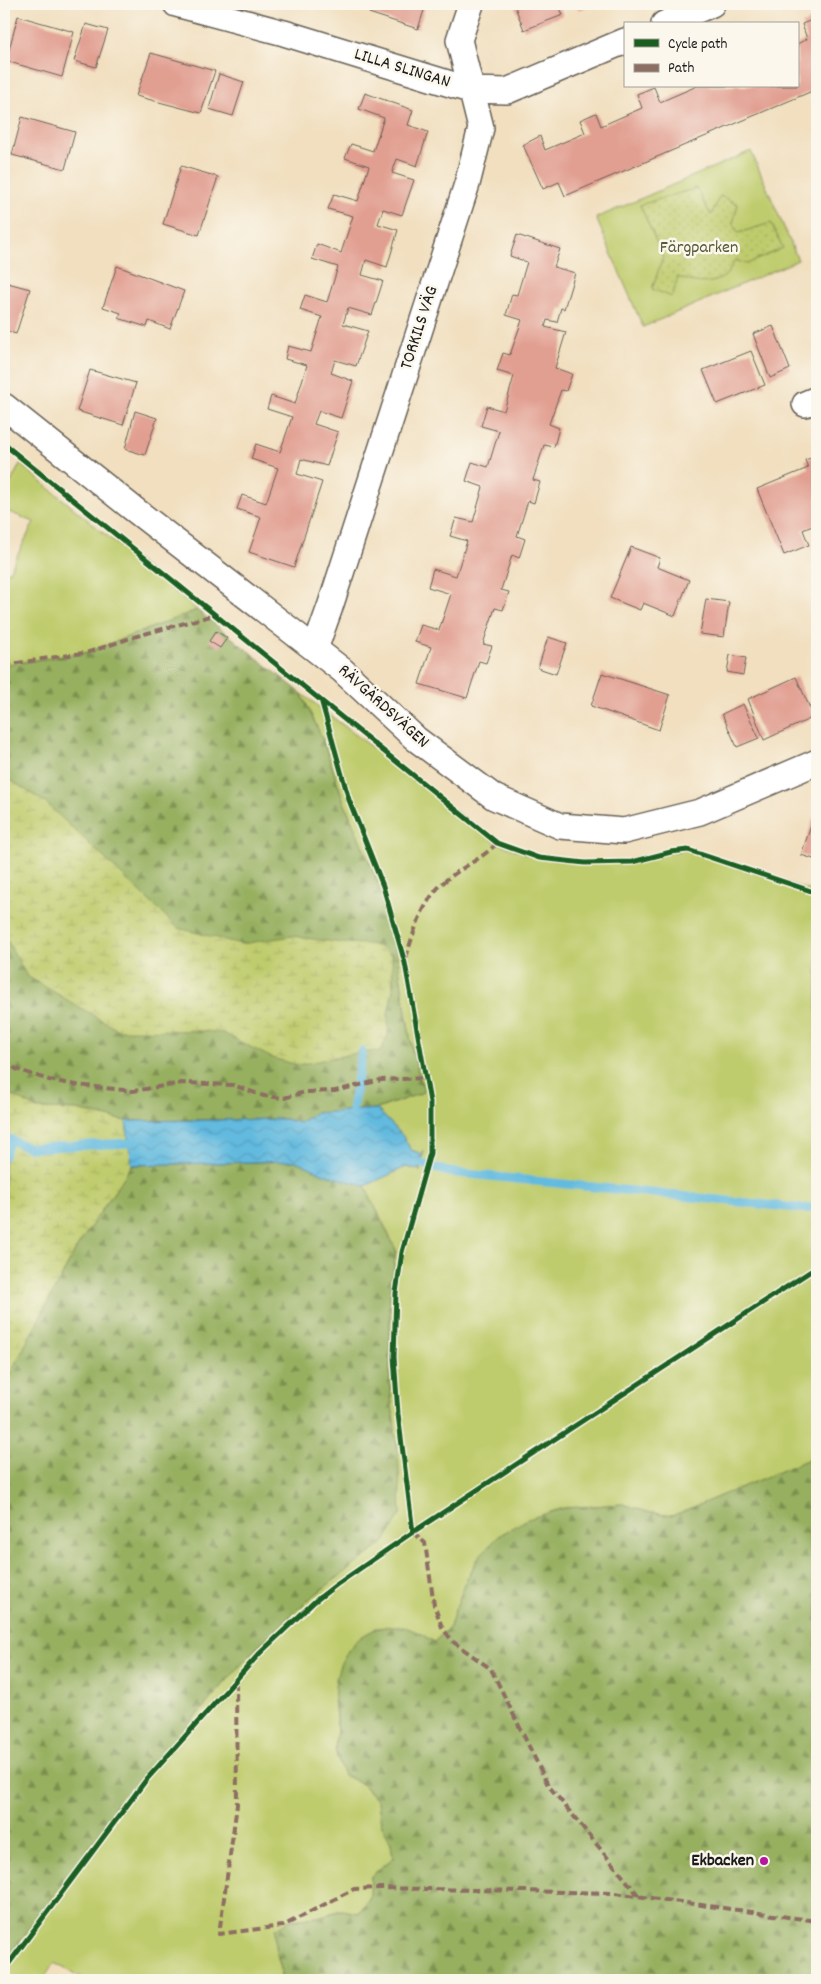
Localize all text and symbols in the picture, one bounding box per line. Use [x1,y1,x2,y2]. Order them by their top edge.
legend [624,22,798,88]
text: Cycle path [668,34,728,56]
street label: LILLA SLINGAN [351,43,453,95]
text: Path [668,58,694,80]
park label: Färgparken [660,236,738,261]
street label: TORKILS VÄG [395,283,445,373]
street label: RÄVGÄRDSVÄGEN [332,659,434,755]
place label: Ekbacken [691,1849,754,1874]
marker: Ekbacken [758,1855,770,1867]

